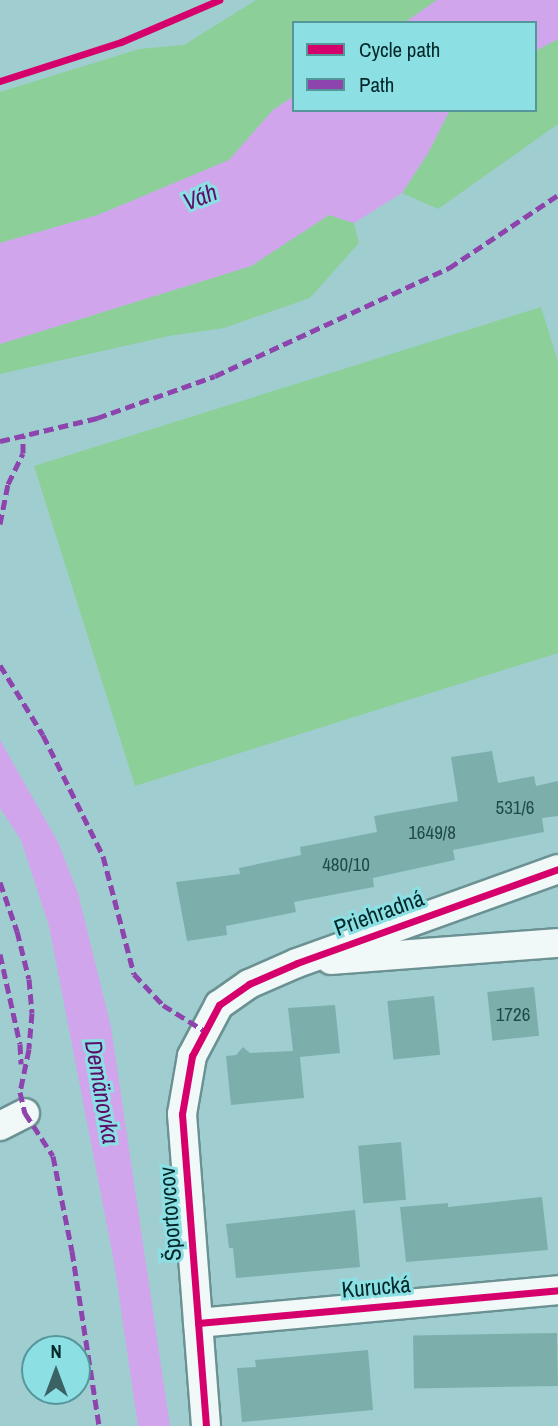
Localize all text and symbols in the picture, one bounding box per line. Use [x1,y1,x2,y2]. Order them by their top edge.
legend [292,21,537,112]
text: Cycle path [359,35,440,64]
text: Path [359,70,394,99]
water label: Váh [179,177,221,217]
house number: 531/6 [496,797,534,819]
house number: 1649/8 [408,822,456,844]
house number: 480/10 [322,854,370,876]
street label: Priehradná [330,884,428,942]
house number: 1726 [496,1004,530,1026]
water label: Demänovka [79,1038,125,1146]
street label: Športovcov [153,1166,187,1262]
street label: Kurucká [340,1270,412,1304]
north arrow [21,1335,91,1405]
text: N [50,1338,62,1364]

